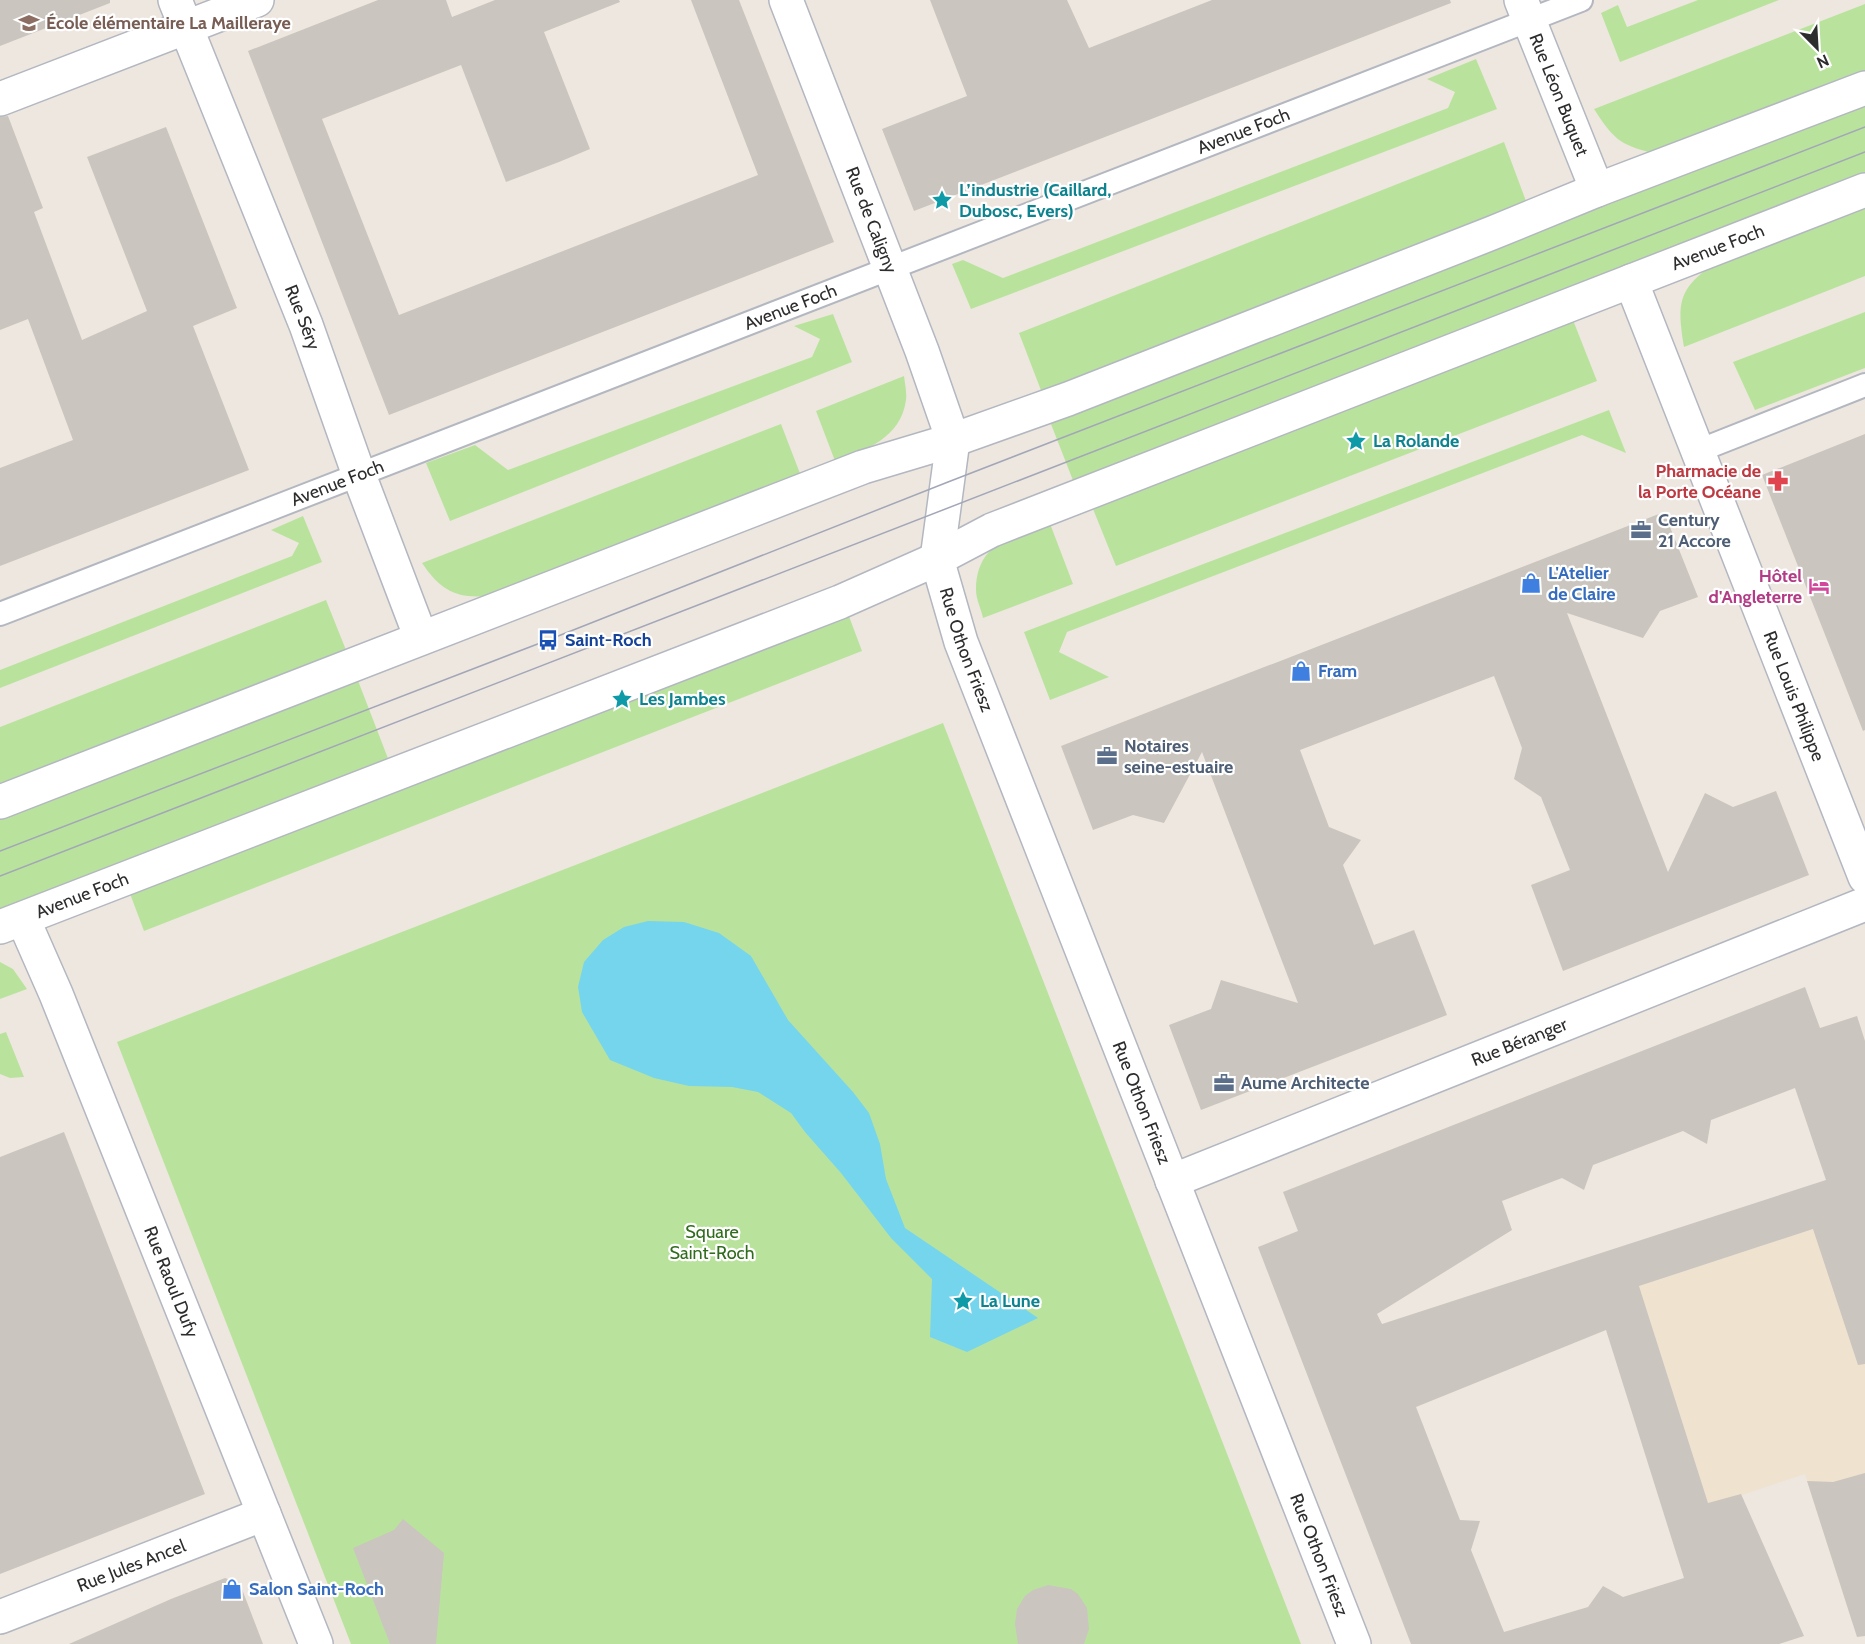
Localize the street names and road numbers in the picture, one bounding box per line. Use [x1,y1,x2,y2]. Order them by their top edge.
street label: Rue Léon Buquet [1524,30,1593,159]
street label: Avenue Foch [1194,103,1293,159]
street label: Rue de Caligny [841,164,902,276]
street label: Avenue Foch [1668,219,1767,275]
street label: Avenue Foch [741,279,840,335]
street label: Rue Séry [280,282,325,353]
street label: Avenue Foch [288,455,387,511]
street label: Rue Othon Friesz [935,585,998,715]
street label: Rue Louis Philippe [1759,628,1829,764]
street label: Avenue Foch [33,867,132,923]
street label: Rue Béranger [1468,1013,1571,1071]
street label: Rue Othon Friesz [1108,1038,1176,1168]
street label: Rue Raoul Dufy [139,1223,203,1341]
street label: Rue Othon Friesz [1285,1490,1353,1620]
street label: Rue Jules Ancel [74,1534,190,1597]

